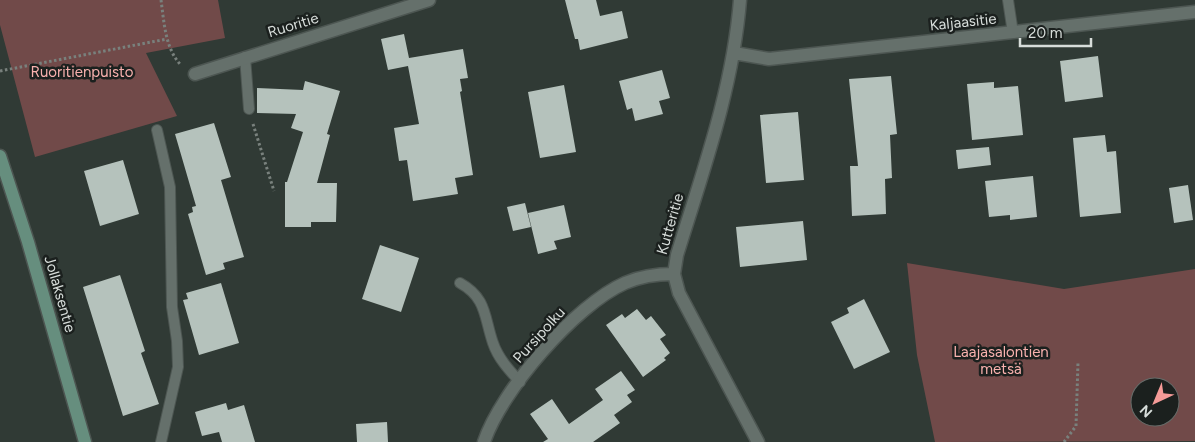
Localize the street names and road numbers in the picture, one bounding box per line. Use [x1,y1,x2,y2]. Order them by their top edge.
street label: Ruoritie [265,9,321,41]
street label: Kaljaasitie [929,10,997,34]
street label: Kutteritie [653,191,687,257]
street label: Jollaksentie [40,254,80,334]
street label: Pursipolku [509,303,569,367]

